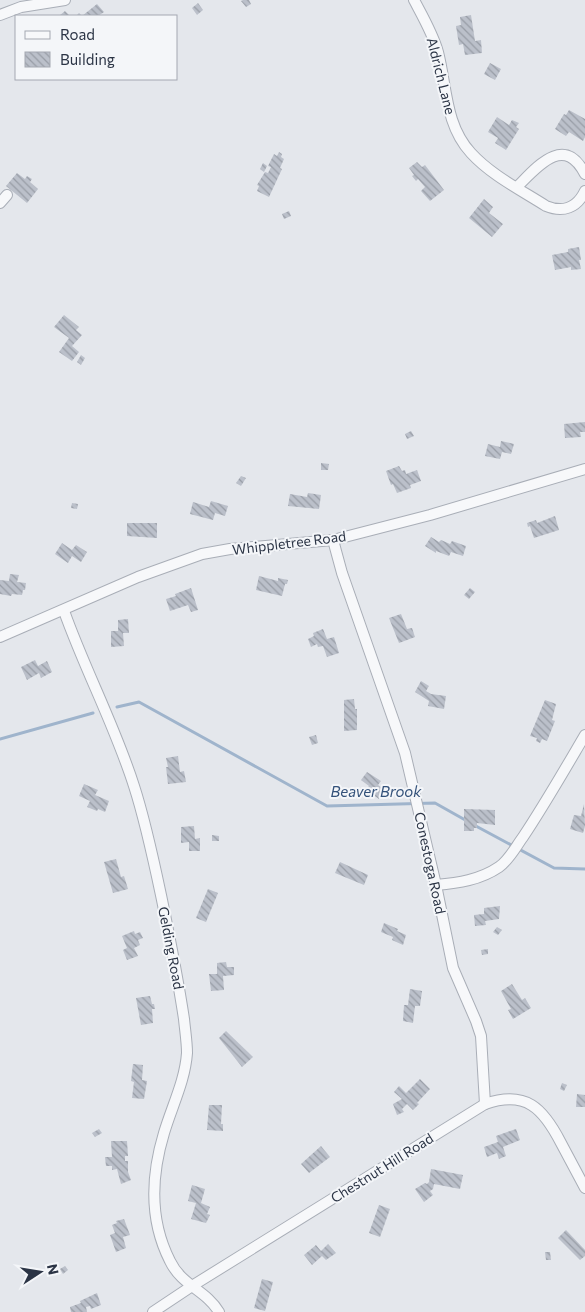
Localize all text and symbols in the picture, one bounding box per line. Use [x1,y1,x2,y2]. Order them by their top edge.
legend [15,15,178,80]
text: Road [60,25,95,43]
street label: Aldrich Lane [424,36,459,116]
text: Building [60,50,115,68]
street label: Whippletree Road [231,527,347,558]
water label: Beaver Brook [331,782,422,800]
street label: Conestoga Road [411,810,450,915]
street label: Gelding Road [155,905,188,991]
street label: Chestnut Hill Road [327,1129,436,1206]
north arrow [15,1247,65,1297]
text: N [44,1262,63,1276]

